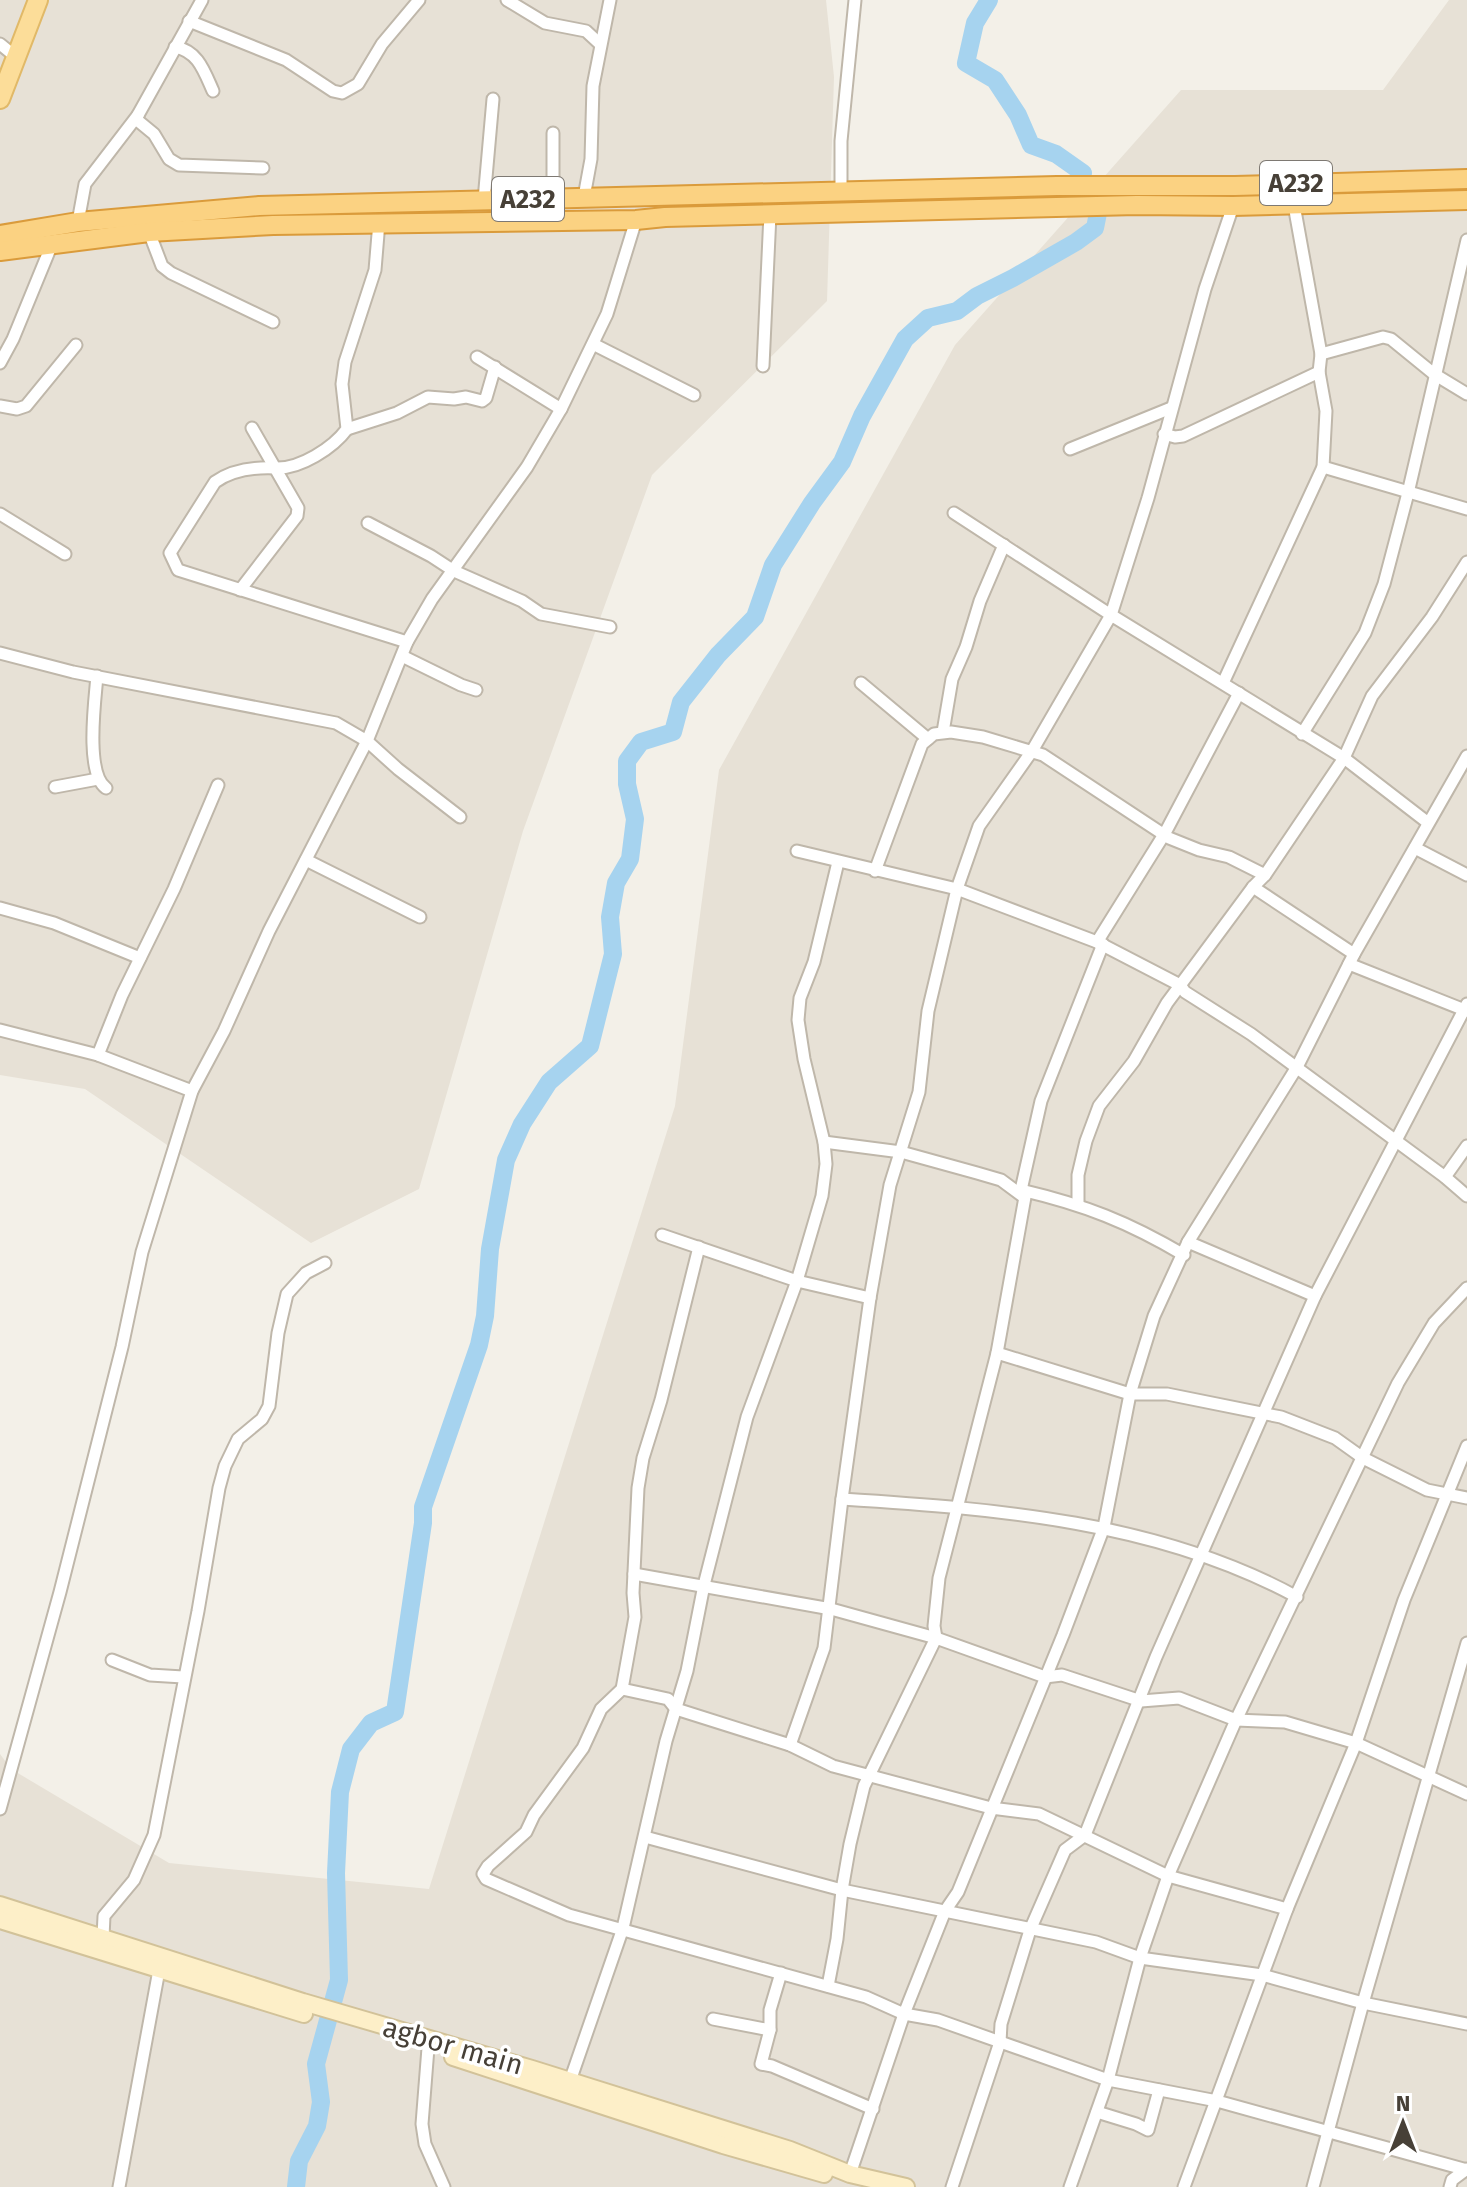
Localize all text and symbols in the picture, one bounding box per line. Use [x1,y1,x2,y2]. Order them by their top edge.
road number: A232 [1260,161,1332,205]
road number: A232 [492,177,564,221]
street label: agbor main [379,2010,527,2082]
north arrow [1363,2083,1443,2163]
text: N [1396,2090,1410,2117]

